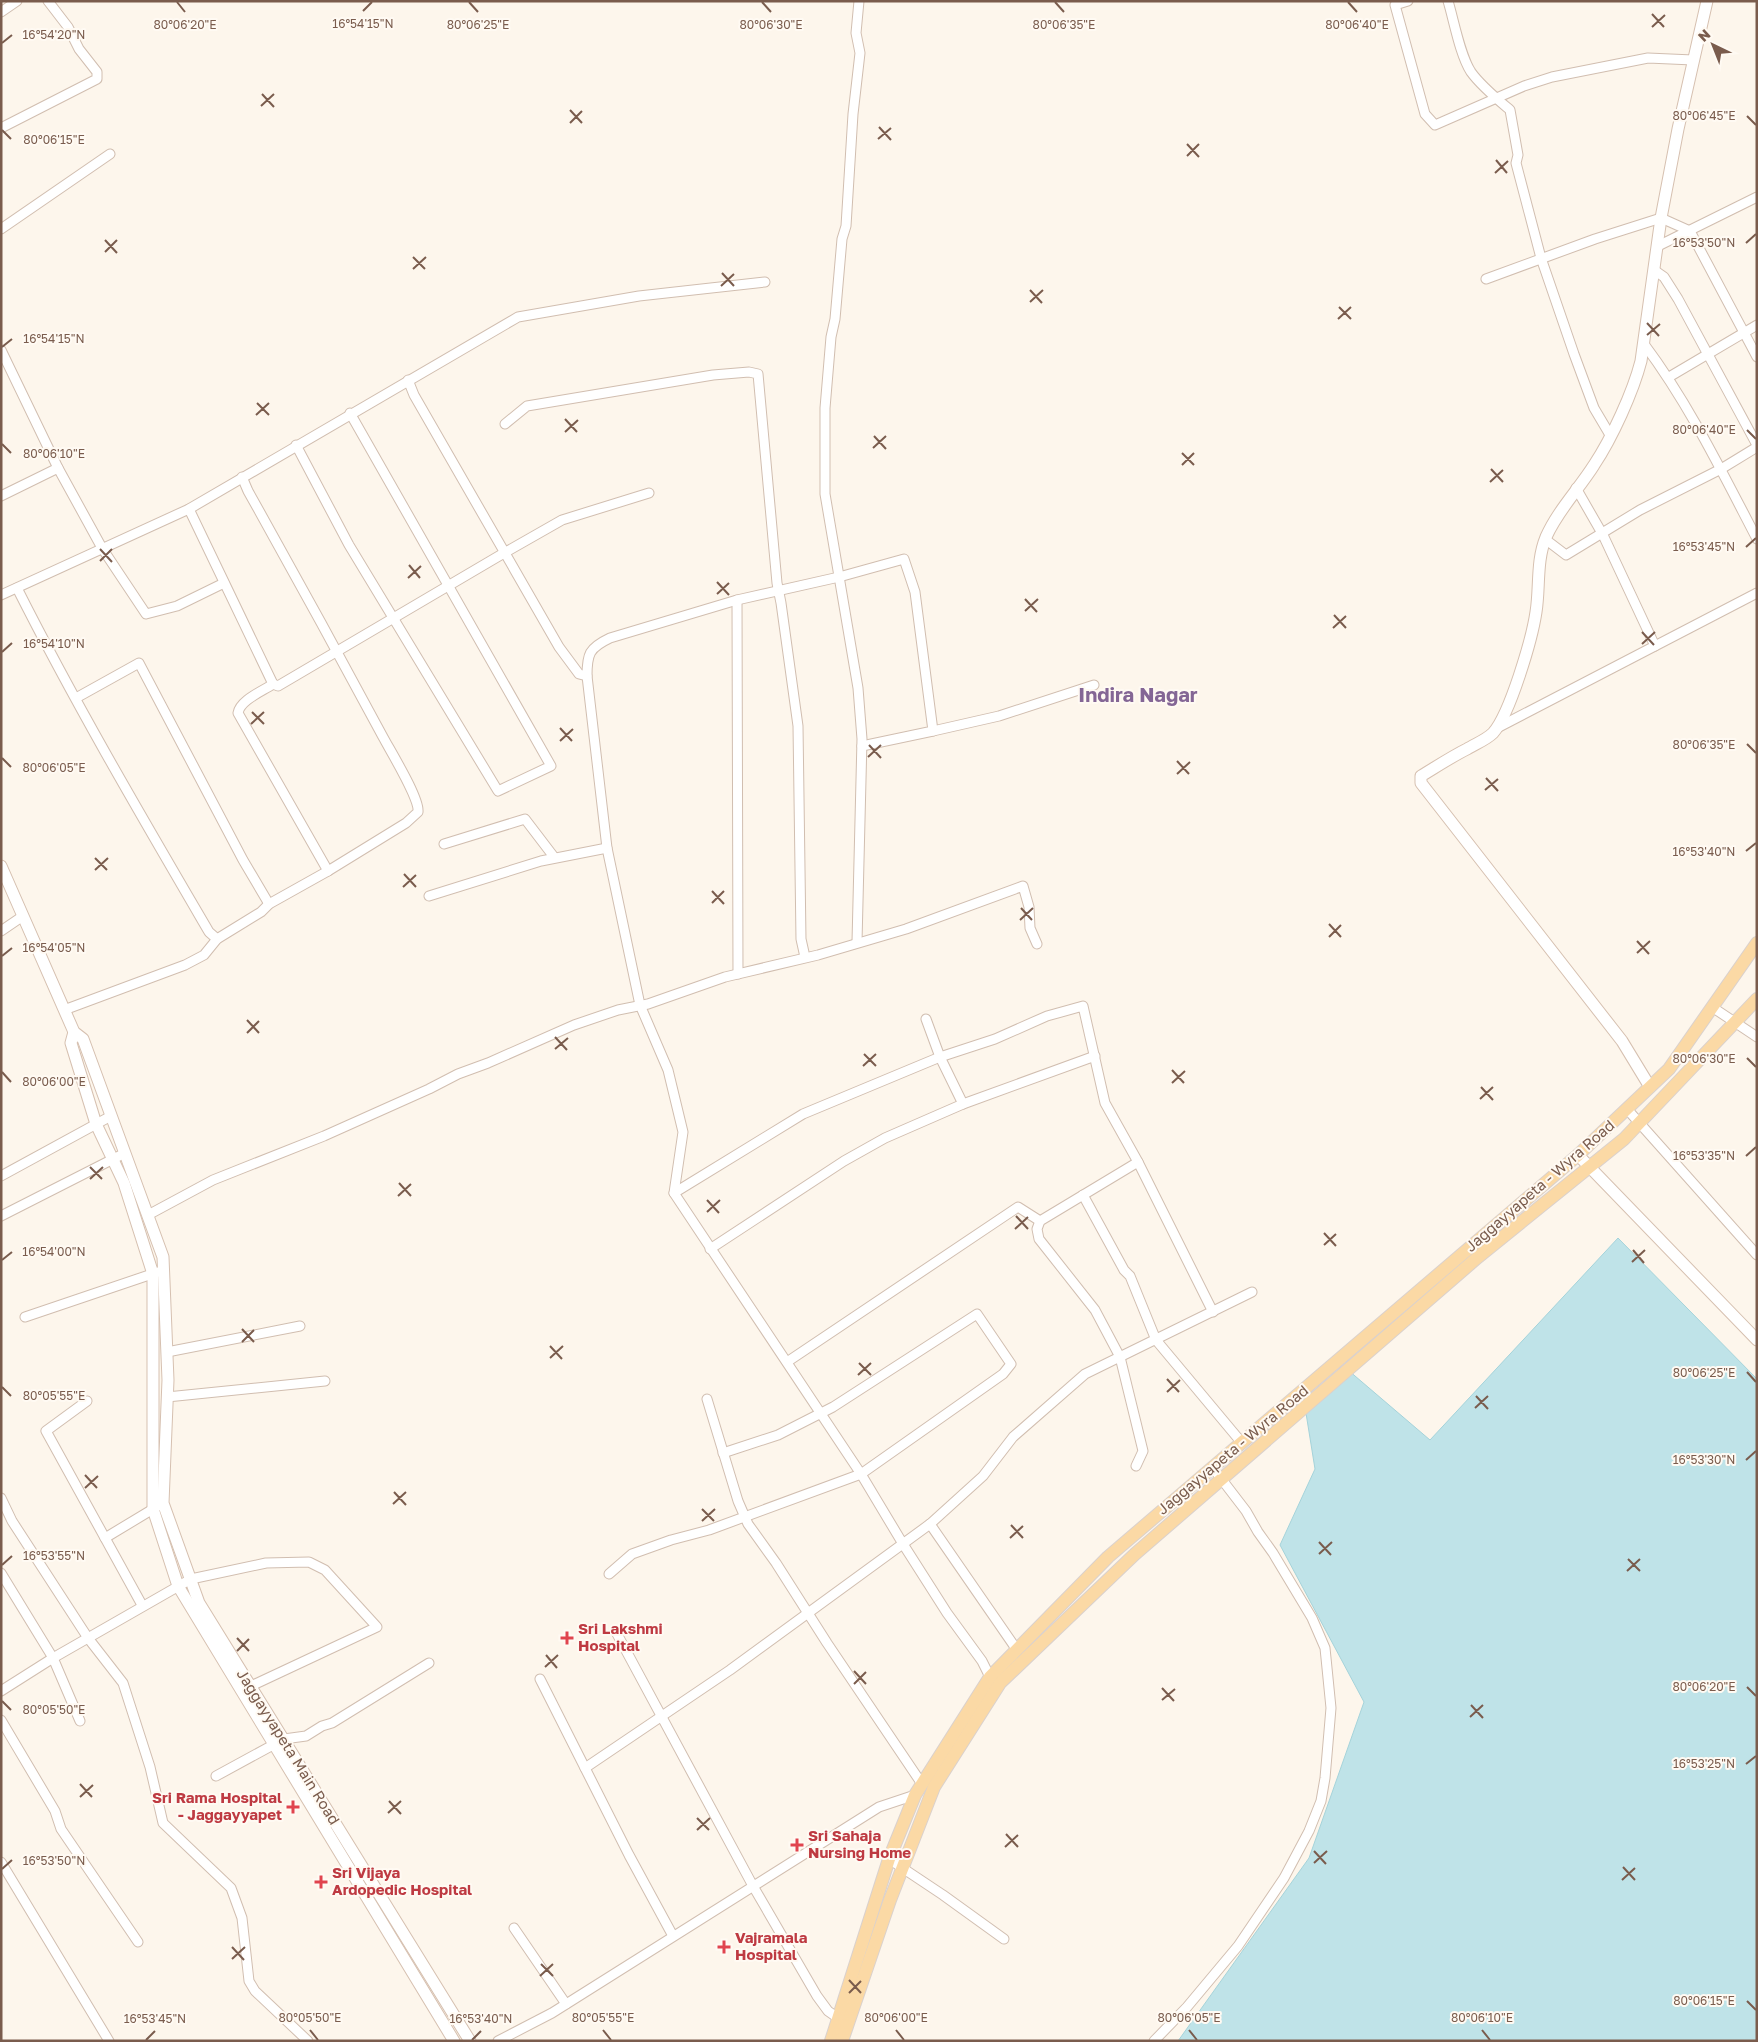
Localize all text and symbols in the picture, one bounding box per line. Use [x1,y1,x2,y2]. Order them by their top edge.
text: 16°54'15"N [332,16,394,31]
text: 80°06'20"E [153,17,217,32]
text: 80°06'25"E [447,17,509,32]
text: 80°06'30"E [739,17,803,32]
text: 80°06'35"E [1033,17,1095,32]
text: 80°06'40"E [1325,17,1389,32]
north arrow [1688,20,1738,70]
text: N [1694,25,1713,45]
text: 16°54'20"N [23,27,85,42]
text: 80°06'45"E [1672,108,1736,123]
text: 80°06'15"E [23,132,85,147]
text: 16°53'50"N [1673,235,1735,250]
text: 16°54'15"N [23,331,85,346]
text: 80°06'40"E [1672,422,1736,437]
text: 80°06'10"E [23,446,85,461]
text: 16°53'45"N [1673,539,1735,554]
text: 16°54'10"N [23,636,85,651]
district label: Indira Nagar [1078,682,1198,706]
text: 80°06'35"E [1673,737,1735,752]
text: 80°06'05"E [22,760,86,775]
text: 16°53'40"N [1673,844,1735,859]
text: 16°54'05"N [23,940,85,955]
text: 80°06'30"E [1672,1051,1736,1066]
text: 80°06'00"E [22,1074,86,1089]
street label: Jaggayyapeta - Wyra Road [1461,1116,1618,1255]
text: 16°53'35"N [1673,1148,1735,1163]
text: 16°54'00"N [22,1244,86,1259]
text: 80°06'25"E [1673,1365,1735,1380]
street label: Jaggayyapeta - Wyra Road [1153,1381,1312,1518]
text: 80°05'55"E [23,1388,85,1403]
text: 16°53'30"N [1673,1452,1735,1467]
text: 16°53'55"N [23,1548,85,1563]
place label: Sri Lakshmi Hospital [578,1619,663,1654]
marker: Sri Lakshmi Hospital [560,1631,574,1645]
street label: Jaggayyapeta Main Road [234,1665,344,1828]
text: 80°06'20"E [1672,1679,1736,1694]
text: 80°05'50"E [23,1702,85,1717]
text: 16°53'25"N [1673,1756,1735,1771]
place label: Sri Rama Hospital - Jaggayyapet [152,1788,282,1823]
marker: Sri Rama Hospital - Jaggayyapet [286,1800,300,1814]
place label: Sri Sahaja Nursing Home [808,1826,911,1861]
marker: Sri Sahaja Nursing Home [790,1838,804,1852]
text: 16°53'50"N [23,1853,85,1868]
place label: Sri Vijaya Ardopedic Hospital [332,1863,472,1898]
marker: Sri Vijaya Ardopedic Hospital [314,1875,328,1889]
place label: Vajramala Hospital [735,1928,808,1963]
marker: Vajramala Hospital [717,1940,731,1954]
text: 80°06'15"E [1673,1993,1735,2008]
text: 80°05'50"E [279,2010,341,2025]
text: 80°05'55"E [572,2010,634,2025]
text: 80°06'00"E [864,2010,928,2025]
text: 80°06'05"E [1157,2010,1221,2025]
text: 80°06'10"E [1451,2010,1513,2025]
text: 16°53'45"N [124,2011,186,2026]
text: 16°53'40"N [450,2011,512,2026]

